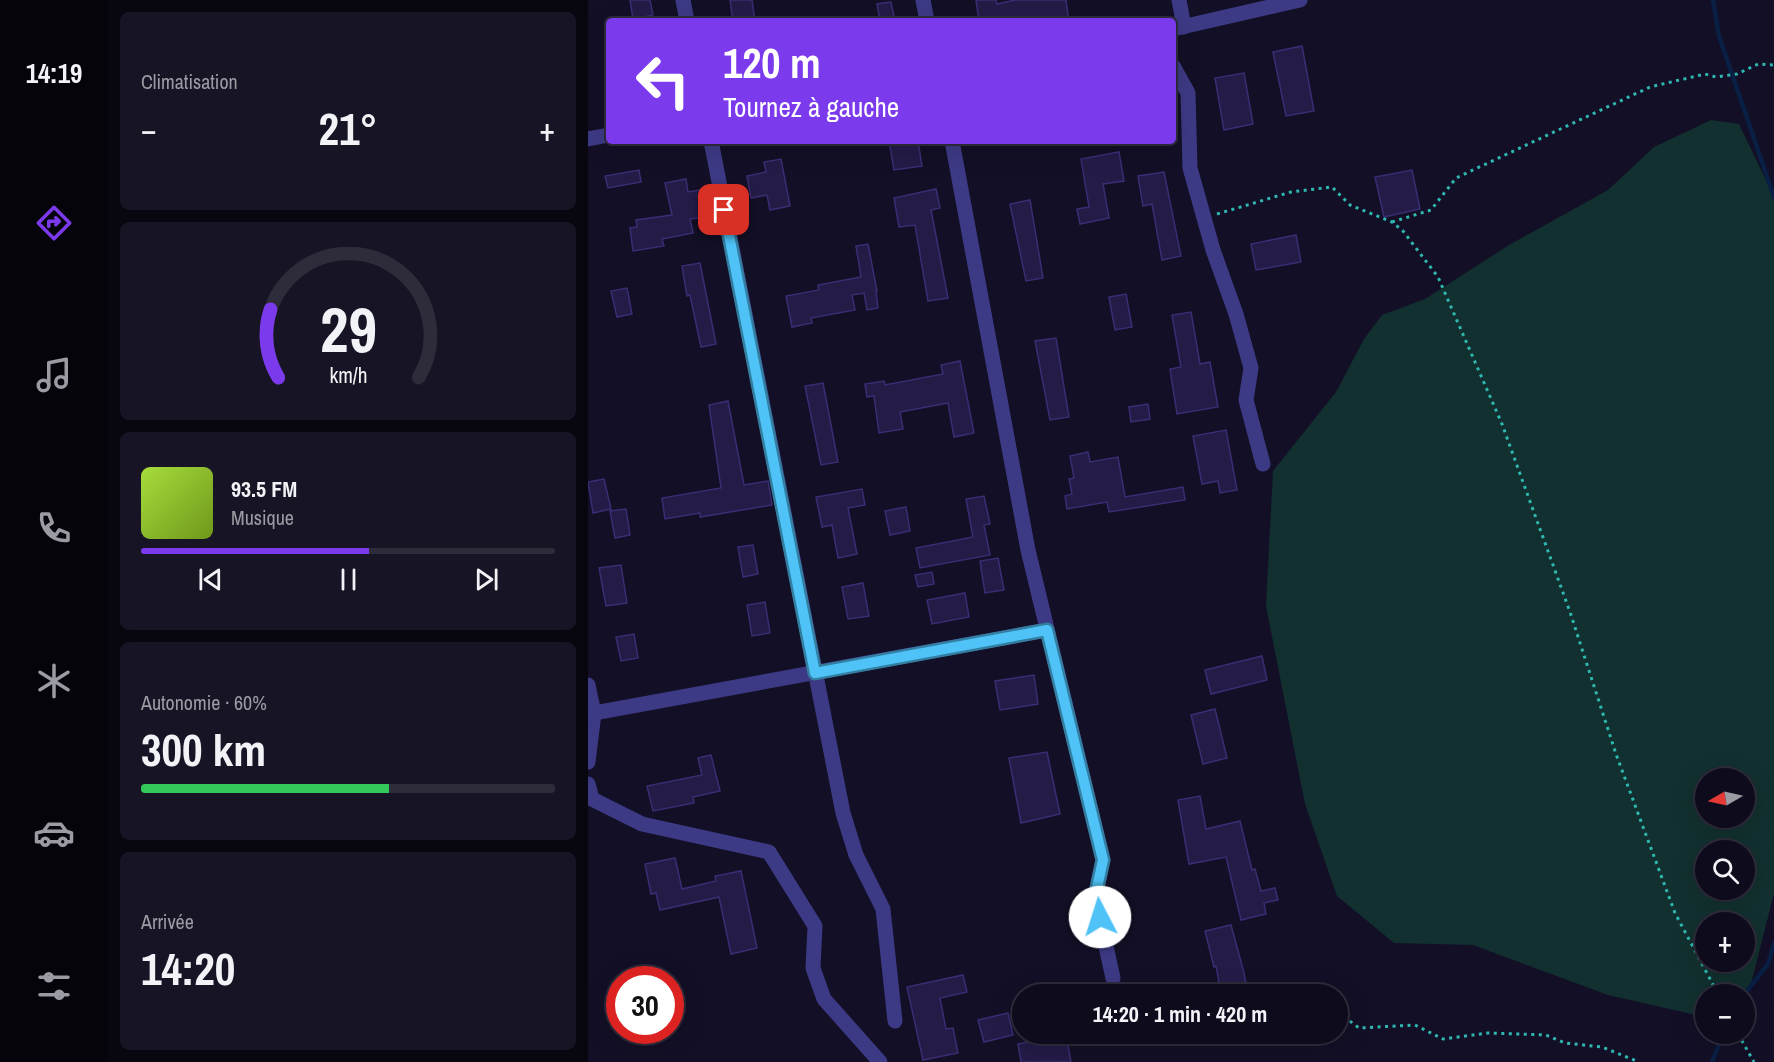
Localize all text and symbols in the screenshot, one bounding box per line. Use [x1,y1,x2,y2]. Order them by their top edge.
text: 120 m [723,35,821,91]
icon: left [624,42,702,120]
text: 14:19 [26,55,82,91]
text: Climatisation [141,68,238,95]
text: Tournez à gauche [723,89,899,125]
text: 21° [318,98,378,159]
text: − [141,107,157,151]
text: + [539,107,555,151]
pin [698,184,749,235]
icon: arrive [707,193,740,226]
icon: directions [33,202,75,244]
text: 29 [320,287,376,371]
icon: music [33,354,75,396]
text: km/h [329,361,367,390]
text: 93.5 FM [231,474,297,504]
text: Musique [231,504,294,531]
icon: phone [33,507,75,549]
icon: previous [194,563,227,596]
icon: pause [332,563,365,596]
icon: next [470,563,503,596]
icon: climate [33,660,75,702]
text: Autonomie · 60% [141,689,267,716]
text: 300 km [141,719,266,780]
north arrow [1695,768,1755,828]
map controls [1695,768,1755,1044]
icon: car [33,812,75,854]
button: search [1695,840,1755,900]
position arrow [1068,885,1132,949]
text: Arrivée [141,908,194,935]
button: + [1695,912,1755,972]
text: 14:20 [141,938,235,999]
icon: filters [33,965,75,1007]
speed limit sign: 30 [606,966,684,1044]
button: − [1695,984,1755,1044]
text: 14:20 · 1 min · 420 m [1093,999,1267,1029]

